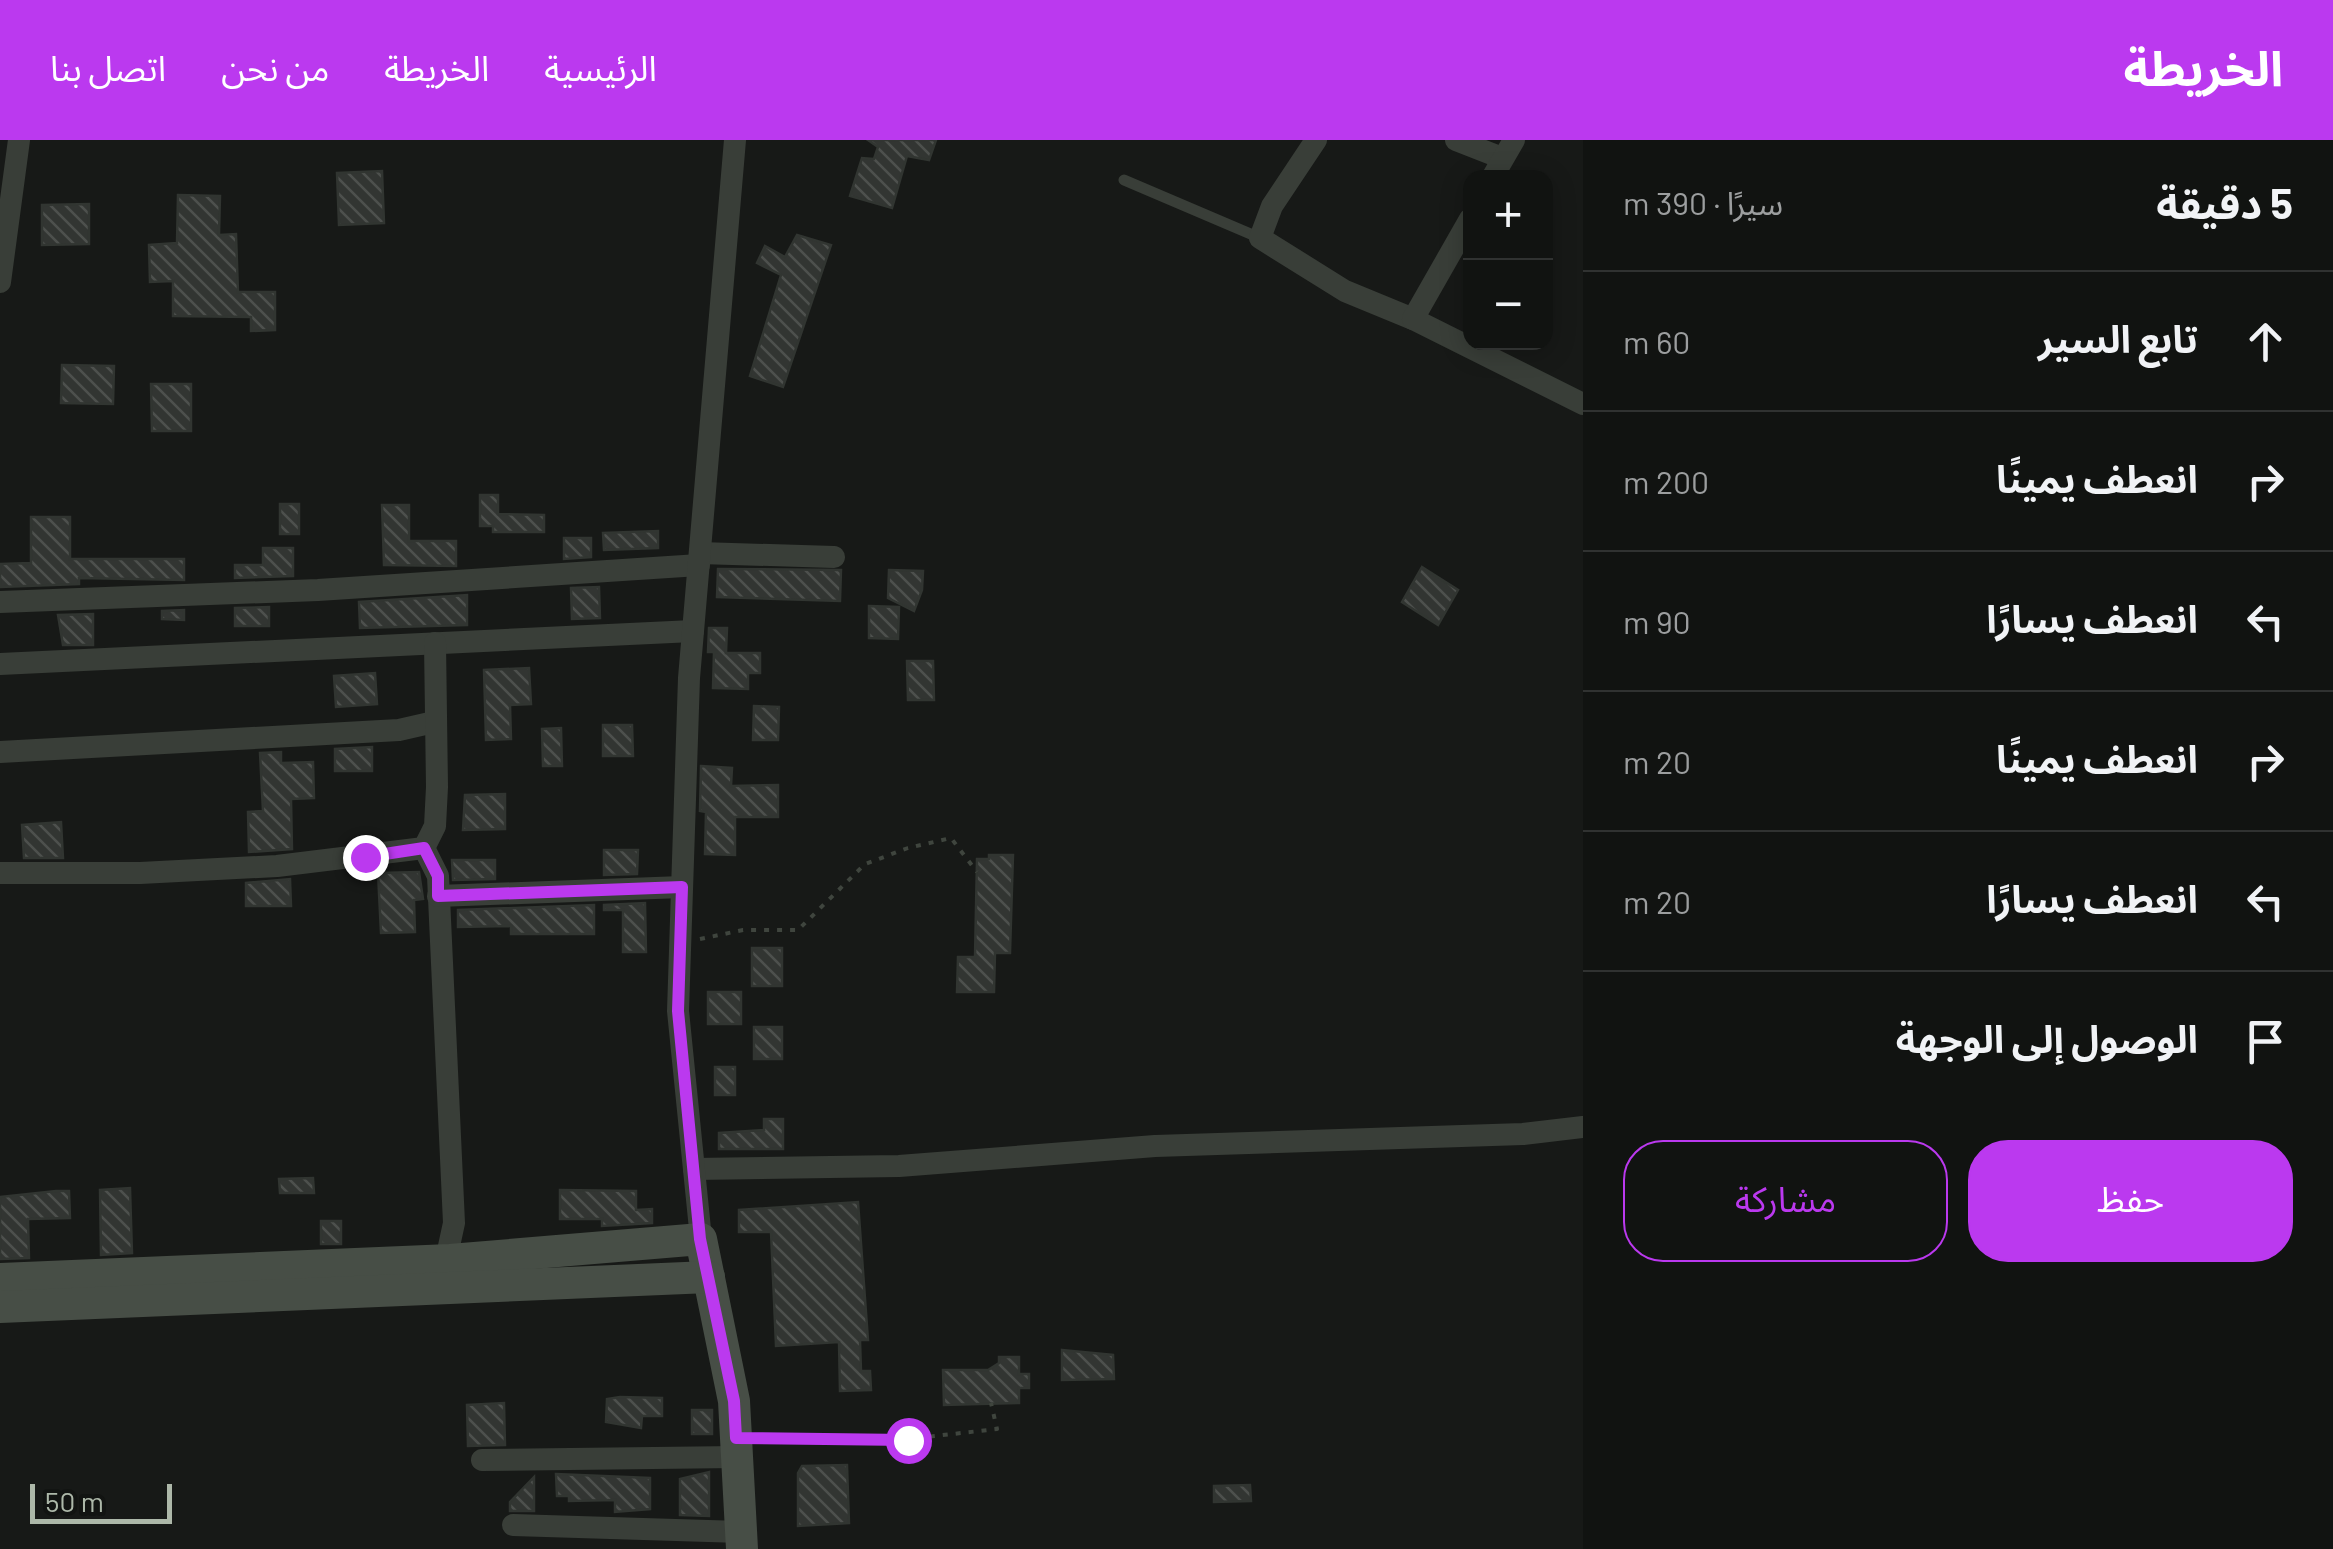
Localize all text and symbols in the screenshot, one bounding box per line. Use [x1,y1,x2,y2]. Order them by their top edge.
text: الخريطة [2124,38,2283,96]
text: اتصل بنا [50,46,166,88]
text: من نحن [221,46,329,88]
text: الخريطة [384,46,489,88]
text: الرئيسية [544,46,657,88]
map controls [1463,170,1553,350]
button: + [1463,170,1553,260]
text: 5 دقيقة [2156,177,2293,227]
text: سيرًا · 390 m [1623,183,1783,221]
button: − [1463,260,1553,350]
icon: ahead [2238,314,2293,369]
text: تابع السير [2038,315,2198,361]
text: 60 m [1623,322,1690,360]
icon: right [2238,454,2293,509]
text: انعطف يمينًا [1996,455,2198,501]
text: 200 m [1623,462,1709,500]
icon: left [2238,594,2293,649]
text: انعطف يسارًا [1986,595,2198,641]
text: 90 m [1623,602,1691,640]
icon: right [2238,734,2293,789]
text: انعطف يمينًا [1996,735,2198,781]
text: 20 m [1623,742,1691,780]
route end [343,835,389,881]
icon: left [2238,874,2293,929]
text: انعطف يسارًا [1986,875,2198,921]
text: 20 m [1623,882,1691,920]
icon: arrive [2238,1014,2293,1069]
text: الوصول إلى الوجهة [1896,1015,2198,1061]
button: مشاركة [1623,1140,1948,1262]
button: حفظ [1968,1140,2293,1262]
route start [886,1418,932,1464]
scale bar [30,1479,172,1524]
text: 50 m [45,1484,104,1518]

